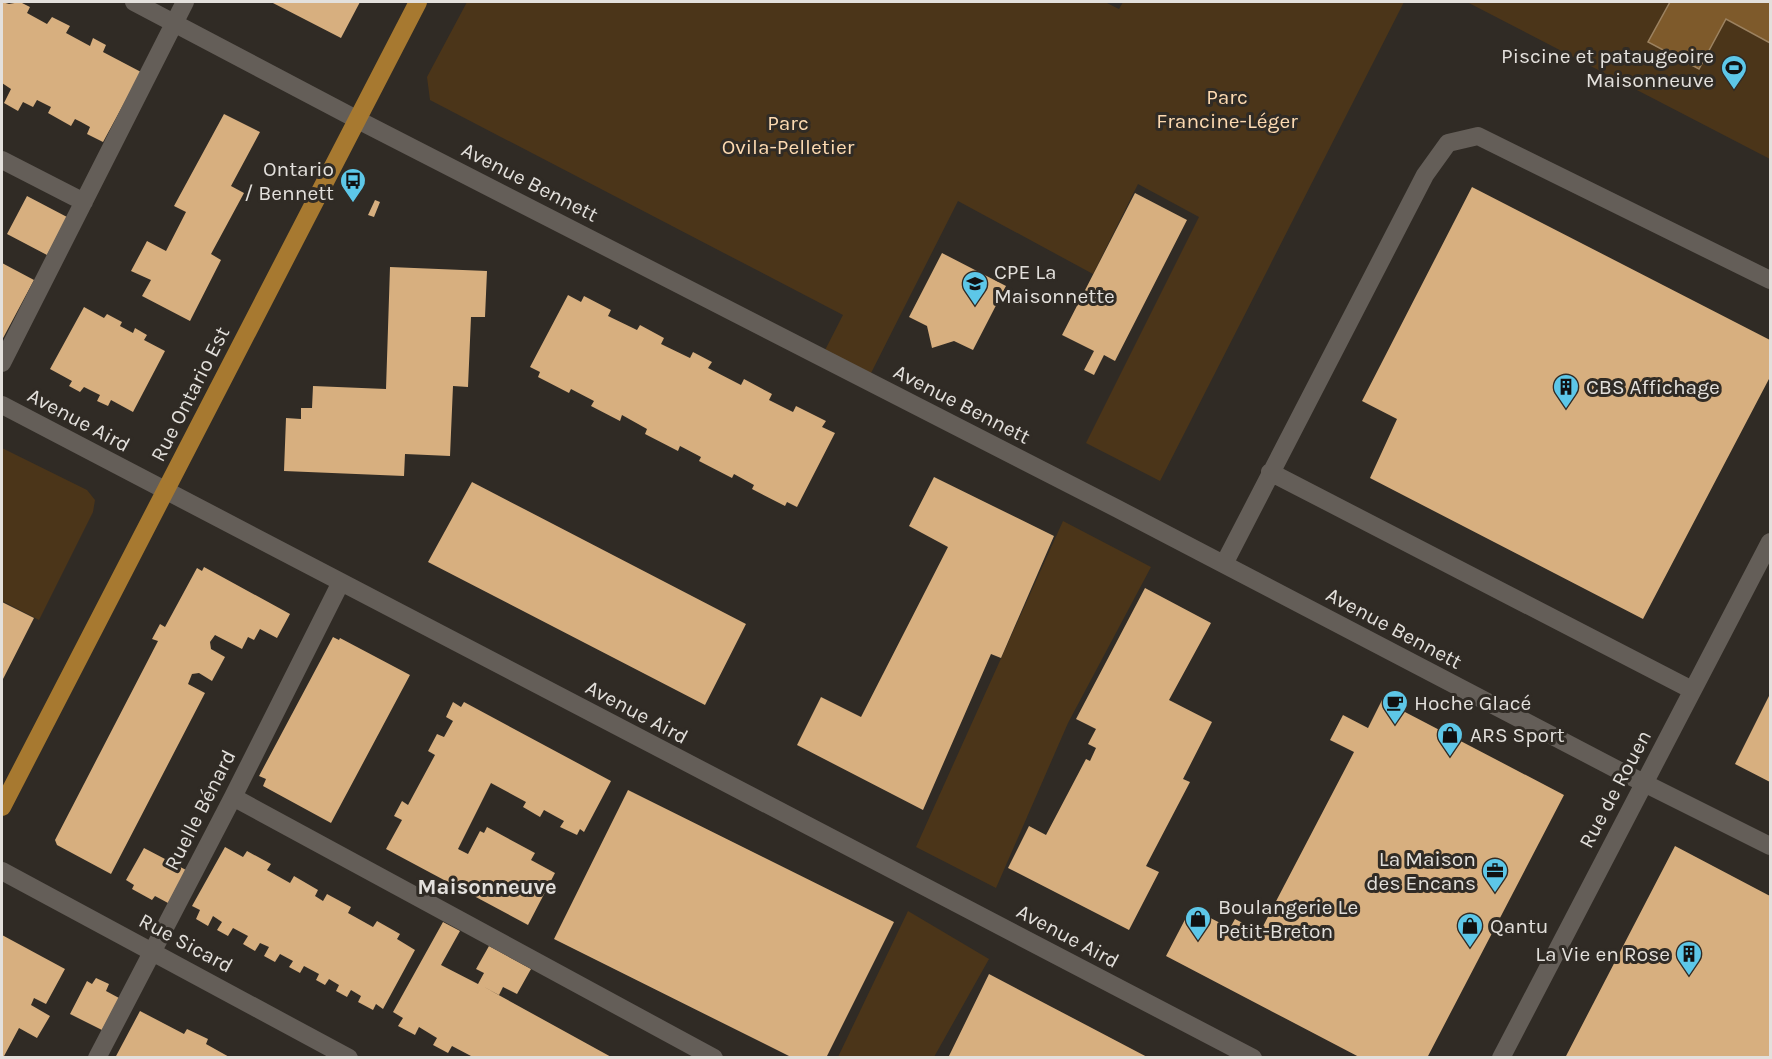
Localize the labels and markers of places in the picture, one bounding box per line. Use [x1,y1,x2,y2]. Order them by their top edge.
place label: Piscine et pataugeoire Maisonneuve [1501,44,1714,92]
sports icon: Piscine et pataugeoire Maisonneuve [1719,53,1749,91]
place label: Ontario / Bennett [244,157,334,205]
bus stop icon: Ontario / Bennett [338,166,368,204]
place label: CPE La Maisonnette [994,260,1115,308]
school or university icon: CPE La Maisonnette [960,269,990,307]
building icon: CBS Affichage [1551,372,1581,410]
place label: CBS Affichage [1586,375,1720,399]
cafe icon: Hoche Glacé [1380,688,1410,726]
place label: Hoche Glacé [1414,691,1531,715]
shop icon: ARS Sport [1435,720,1465,758]
place label: ARS Sport [1470,723,1565,747]
place label: La Maison des Encans [1366,847,1476,895]
office icon: La Maison des Encans [1480,856,1510,894]
place label: Boulangerie Le Petit-Breton [1218,895,1358,943]
shop icon: Boulangerie Le Petit-Breton [1183,904,1213,942]
shop icon: Qantu [1455,911,1485,949]
place label: Qantu [1490,914,1549,938]
building icon: La Vie en Rose [1674,939,1704,977]
place label: La Vie en Rose [1535,942,1670,966]

